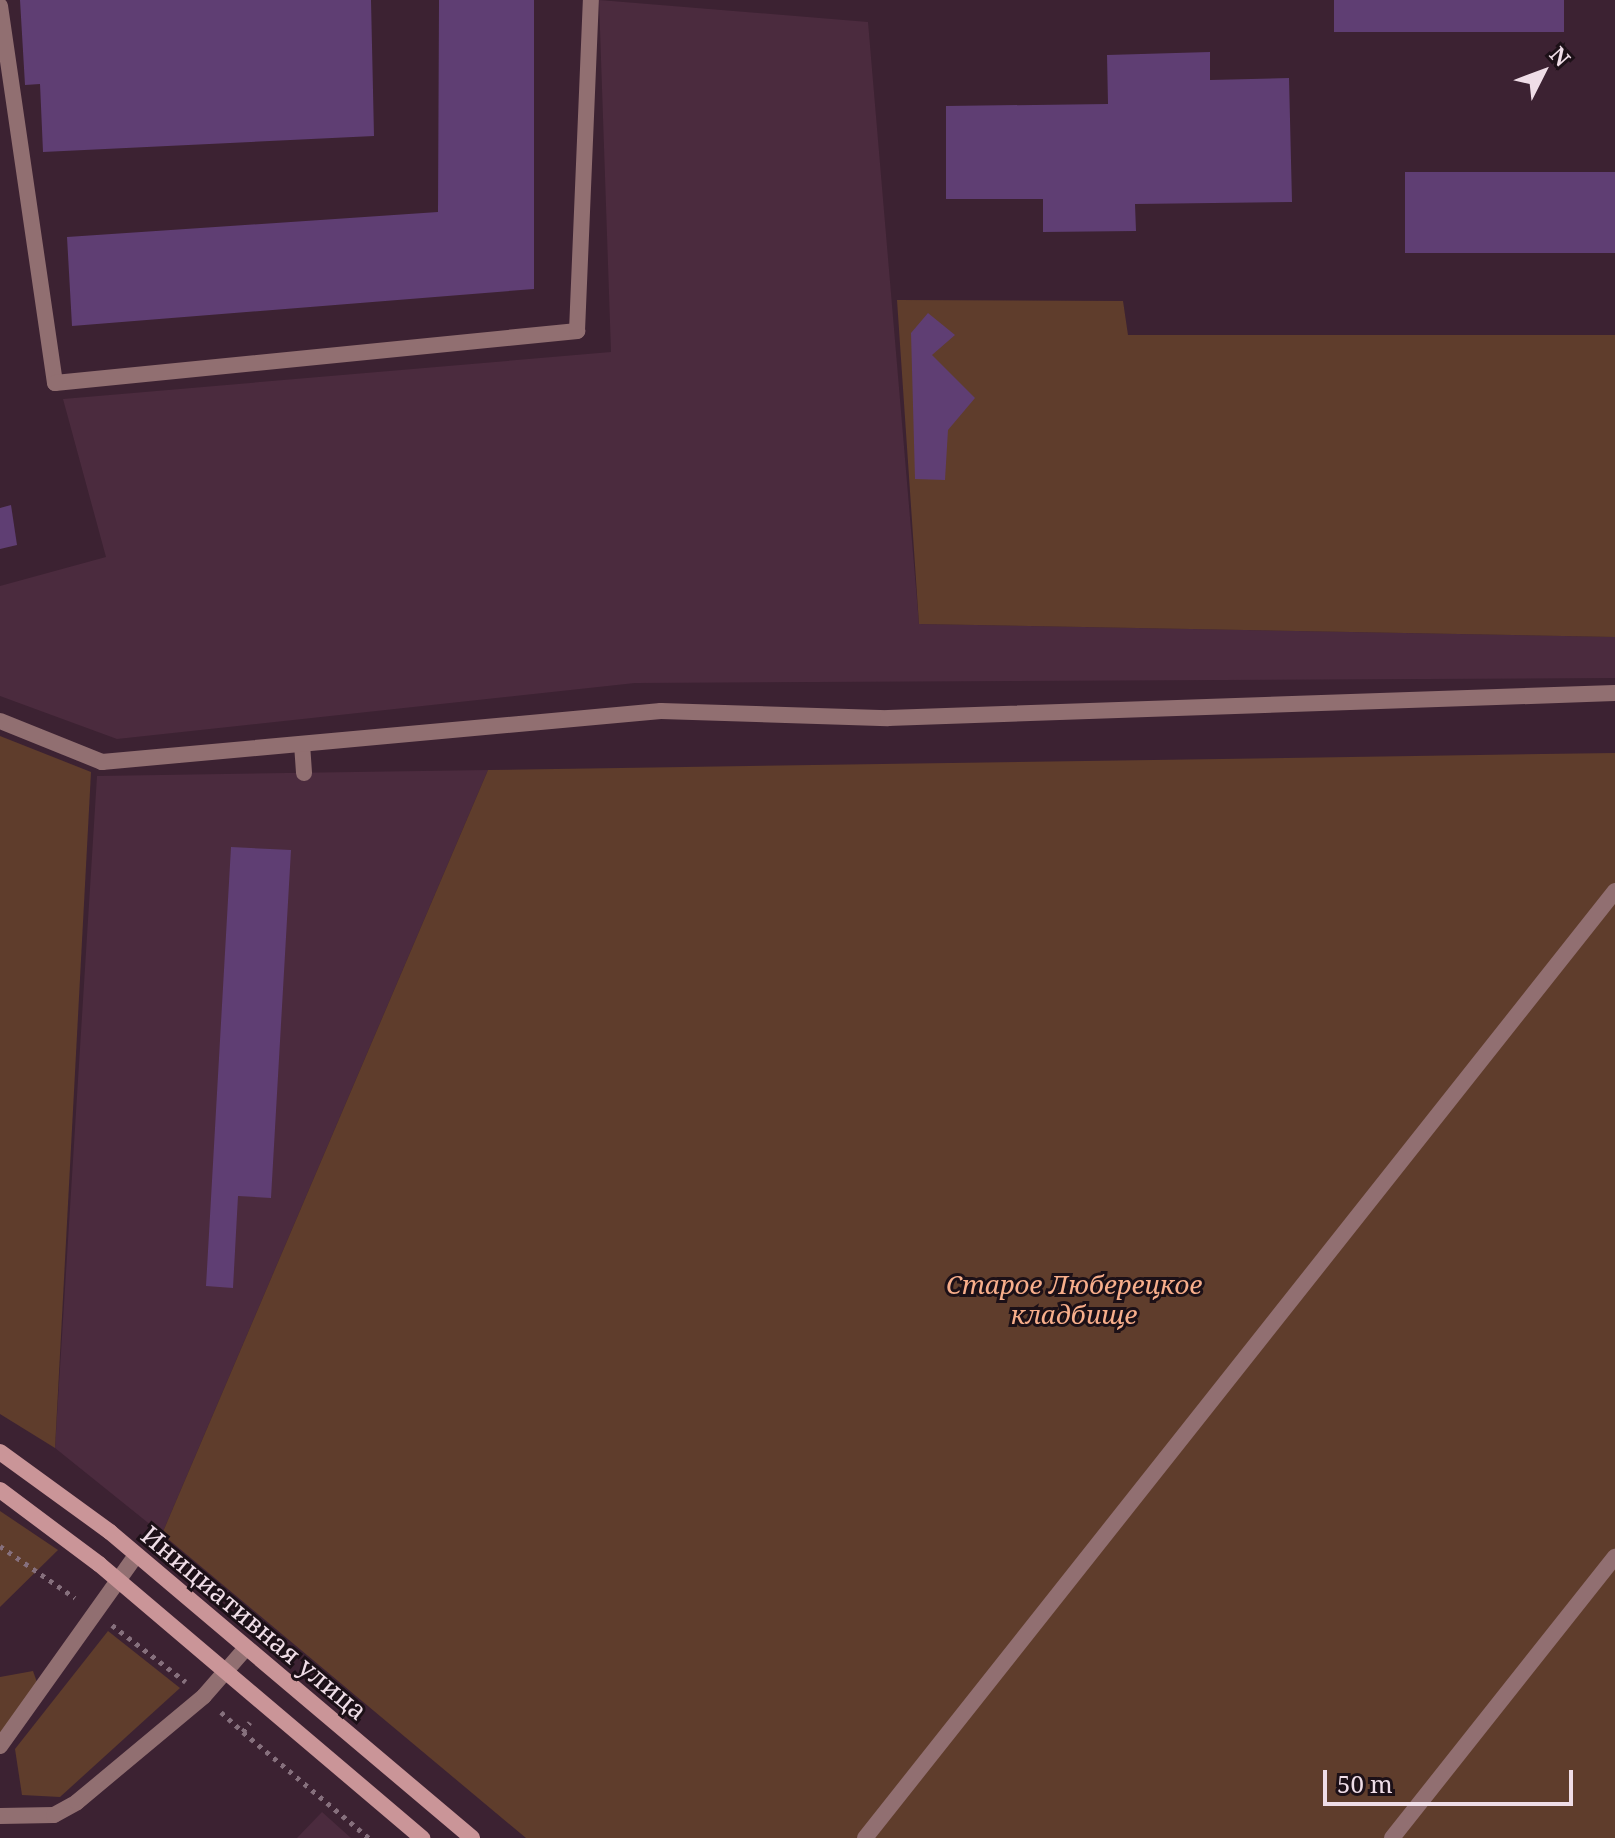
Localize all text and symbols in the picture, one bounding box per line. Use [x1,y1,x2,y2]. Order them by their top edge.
north arrow [1503,32,1583,112]
text: N [1544,39,1578,72]
park label: Старое Люберецкое кладбище [946,1269,1202,1330]
street label: Инициативная улица [135,1519,373,1727]
scale bar [1327,1754,1577,1804]
text: 50 m [1337,1767,1393,1800]

